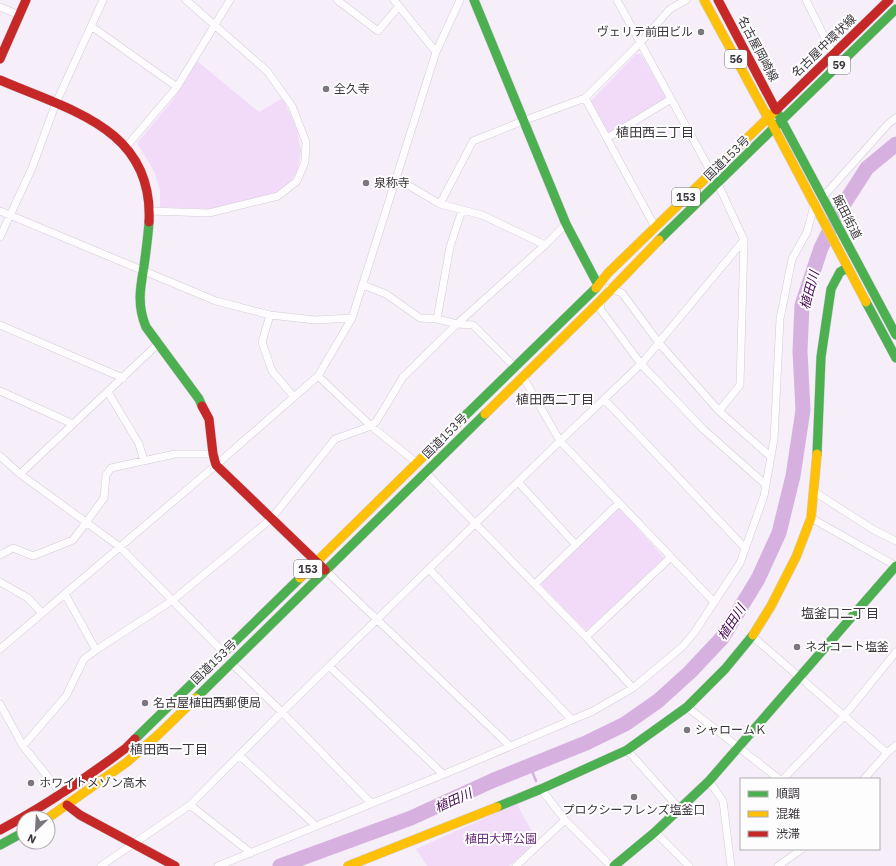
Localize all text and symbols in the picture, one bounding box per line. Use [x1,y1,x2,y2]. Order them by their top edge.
street label: 名古屋中環状線 [788,11,859,80]
street label: 名古屋岡崎線 [735,13,782,84]
place label: ヴェリテ前田ビル [597,24,693,39]
marker: ヴェリテ前田ビル [696,27,706,37]
road number: 56 [725,50,747,68]
road number: 59 [828,56,850,74]
place label: 全久寺 [334,81,370,96]
marker: 全久寺 [321,84,331,94]
district label: 植田西三丁目 [616,124,694,141]
street label: 国道153号 [701,132,753,183]
place label: 泉称寺 [374,175,410,190]
marker: 泉称寺 [361,178,371,188]
road number: 153 [672,188,700,206]
street label: 飯田街道 [830,192,865,242]
water label: 植田川 [796,267,823,311]
district label: 植田西二丁目 [516,391,594,408]
street label: 国道153号 [419,410,470,461]
road number: 153 [294,560,322,578]
water label: 植田川 [714,600,750,643]
district label: 塩釜口二丁目 [801,605,879,622]
street label: 国道153号 [188,636,240,687]
place label: ネオコート塩釜 [805,639,889,654]
marker: ネオコート塩釜 [792,642,802,652]
place label: 名古屋植田西郵便局 [153,695,261,710]
marker: 名古屋植田西郵便局 [140,698,150,708]
place label: シャロームＫ [695,722,767,737]
marker: シャロームＫ [682,725,692,735]
district label: 植田西一丁目 [130,741,208,758]
place label: ホワイトメゾン高木 [39,775,147,790]
marker: ホワイトメゾン高木 [26,778,36,788]
legend [740,778,880,850]
water label: 植田川 [432,784,476,816]
text: 順調 [776,786,800,801]
marker: プロクシーフレンズ塩釜口 [629,792,639,802]
place label: プロクシーフレンズ塩釜口 [562,802,706,817]
text: 混雑 [776,806,800,821]
north arrow [16,810,56,850]
text: 渋滞 [776,826,800,841]
text: N [25,831,38,847]
park label: 植田大坪公園 [465,831,537,846]

